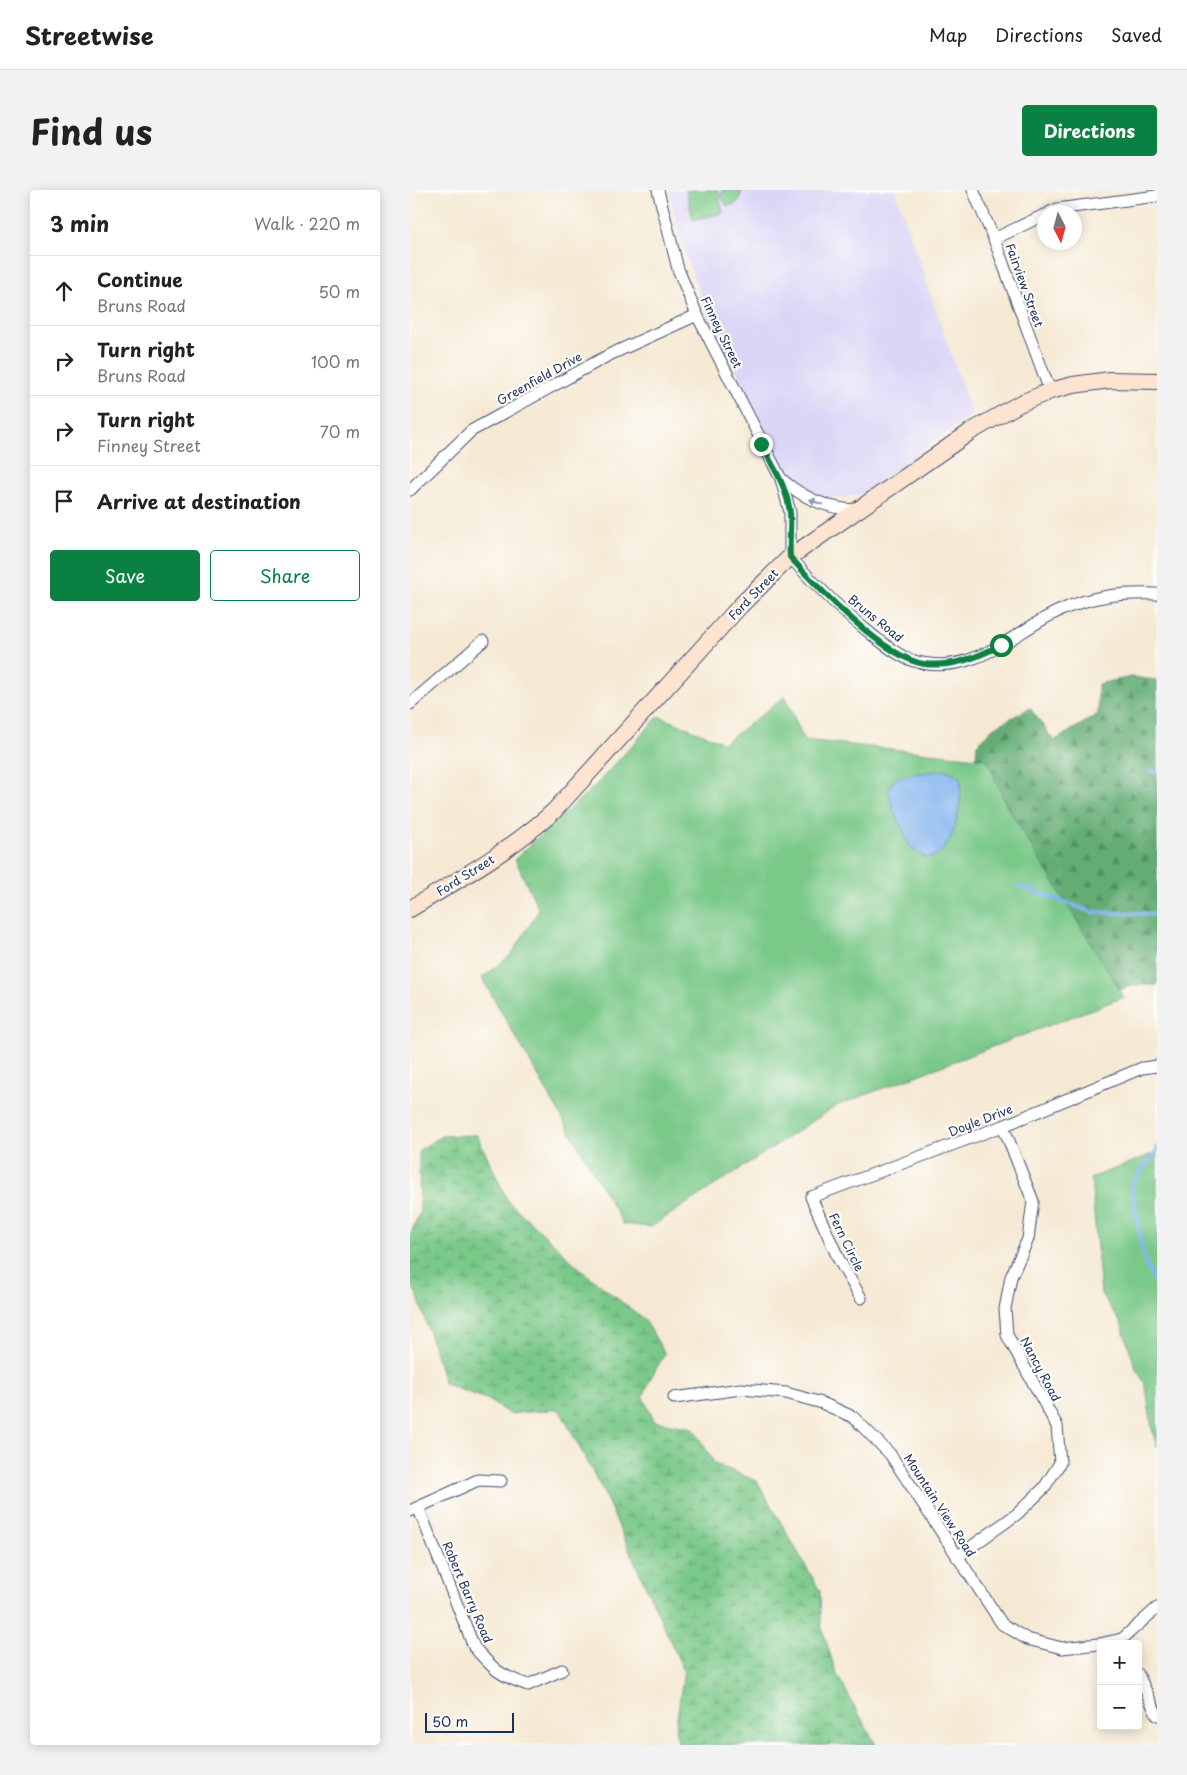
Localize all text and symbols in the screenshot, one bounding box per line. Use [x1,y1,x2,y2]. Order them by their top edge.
text: Streetwise [25,17,154,53]
text: Map [929,21,967,48]
text: Directions [995,21,1083,48]
text: Saved [1111,21,1162,48]
text: Find us [30,104,152,157]
button: Directions [1022,105,1157,156]
north arrow [1037,205,1082,250]
text: 3 min [50,207,109,239]
text: Walk · 220 m [254,211,360,235]
street label: Fairview Street [1001,241,1049,330]
text: Continue [97,265,183,293]
icon: ahead [50,277,78,305]
text: 50 m [319,279,360,303]
text: Bruns Road [97,293,186,317]
street label: Finney Street [697,293,747,371]
text: Turn right [97,335,195,363]
icon: right [50,347,78,375]
street label: Greenfield Drive [493,347,585,409]
text: 100 m [311,349,360,373]
text: Bruns Road [97,363,186,387]
text: Turn right [97,405,195,433]
icon: right [50,417,78,445]
text: 70 m [320,419,360,443]
text: Finney Street [97,433,201,457]
route end [750,433,773,456]
icon: arrive [50,487,78,515]
text: Arrive at destination [97,487,301,515]
one-way arrow [809,497,823,505]
button: Save [50,550,200,601]
button: Share [210,550,360,601]
street label: Ford Street [724,564,782,624]
street label: Bruns Road [844,590,908,646]
route start [990,634,1013,657]
street label: Ford Street [433,850,497,900]
street label: Doyle Drive [945,1099,1015,1141]
street label: Fern Circle [825,1210,869,1275]
street label: Nancy Road [1016,1333,1066,1405]
street label: Mountain View Road [900,1450,980,1560]
street label: Robert Barry Road [438,1538,498,1646]
map controls [1097,1640,1142,1730]
button: + [1097,1640,1142,1685]
button: − [1097,1685,1142,1730]
scale bar [425,1710,514,1733]
text: 50 m [432,1711,468,1732]

